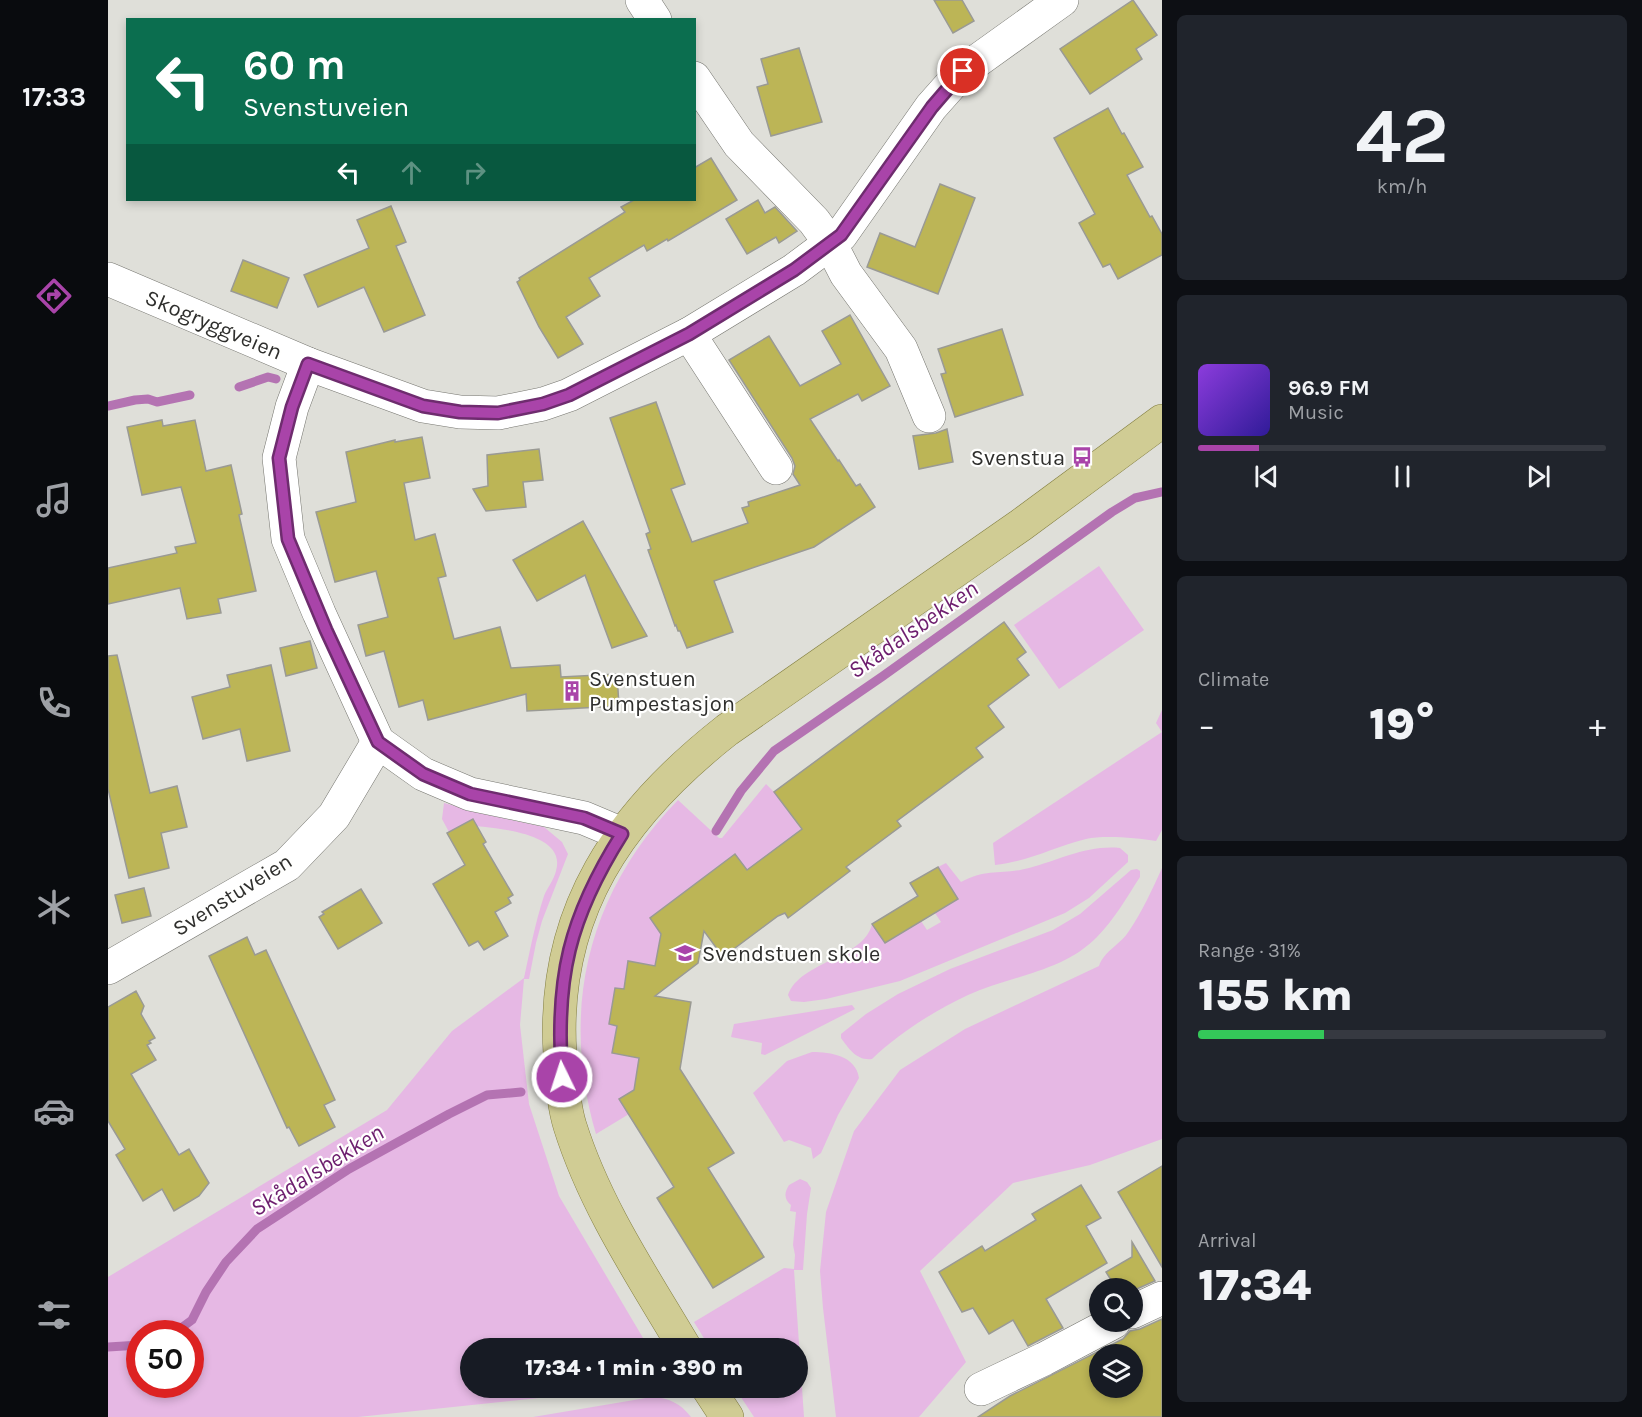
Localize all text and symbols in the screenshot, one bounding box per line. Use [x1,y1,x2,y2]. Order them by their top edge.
text: 60 m [243,40,346,90]
icon: left [144,42,222,120]
pin [937,45,988,96]
icon: arrive [946,54,979,87]
text: 17:33 [22,81,86,113]
text: 42 [1355,90,1449,182]
text: Svenstuveien [243,91,409,123]
icon: left [332,156,365,189]
icon: ahead [395,156,428,189]
icon: right [458,156,491,189]
text: km/h [1377,175,1427,198]
icon: directions [33,275,75,317]
street label: Skogryggveien [141,284,286,366]
text: 96.9 FM [1288,375,1370,401]
text: Music [1288,401,1344,424]
place label: Svenstua [971,445,1065,471]
bus stop icon: Svenstua [1070,445,1094,469]
icon: previous [1250,460,1283,493]
icon: pause [1386,460,1419,493]
icon: next [1522,460,1555,493]
icon: music [33,479,75,521]
water label: Skådalsbekken [843,574,983,684]
place label: Svenstuen Pumpestasjon [589,666,735,717]
text: Climate [1198,668,1269,691]
building icon: Svenstuen Pumpestasjon [560,679,584,703]
icon: phone [33,682,75,724]
text: 19° [1369,698,1435,750]
text: − [1198,706,1215,744]
text: + [1589,706,1606,744]
street label: Svenstuveien [168,848,297,942]
icon: climate [33,886,75,928]
text: Range · 31% [1198,939,1301,962]
school or university icon: Svendstuen skole [673,941,697,965]
place label: Svendstuen skole [702,941,880,967]
text: 155 km [1198,969,1353,1021]
position arrow [530,1045,594,1109]
icon: car [33,1090,75,1132]
water label: Skådalsbekken [245,1118,389,1222]
text: Arrival [1198,1229,1257,1252]
text: 17:34 [1198,1259,1311,1311]
map controls [1089,1278,1143,1398]
button: search [1089,1278,1143,1332]
icon: filters [33,1294,75,1336]
speed limit sign: 50 [126,1320,204,1398]
button: layers [1089,1344,1143,1398]
text: 17:34 · 1 min · 390 m [525,1355,743,1381]

